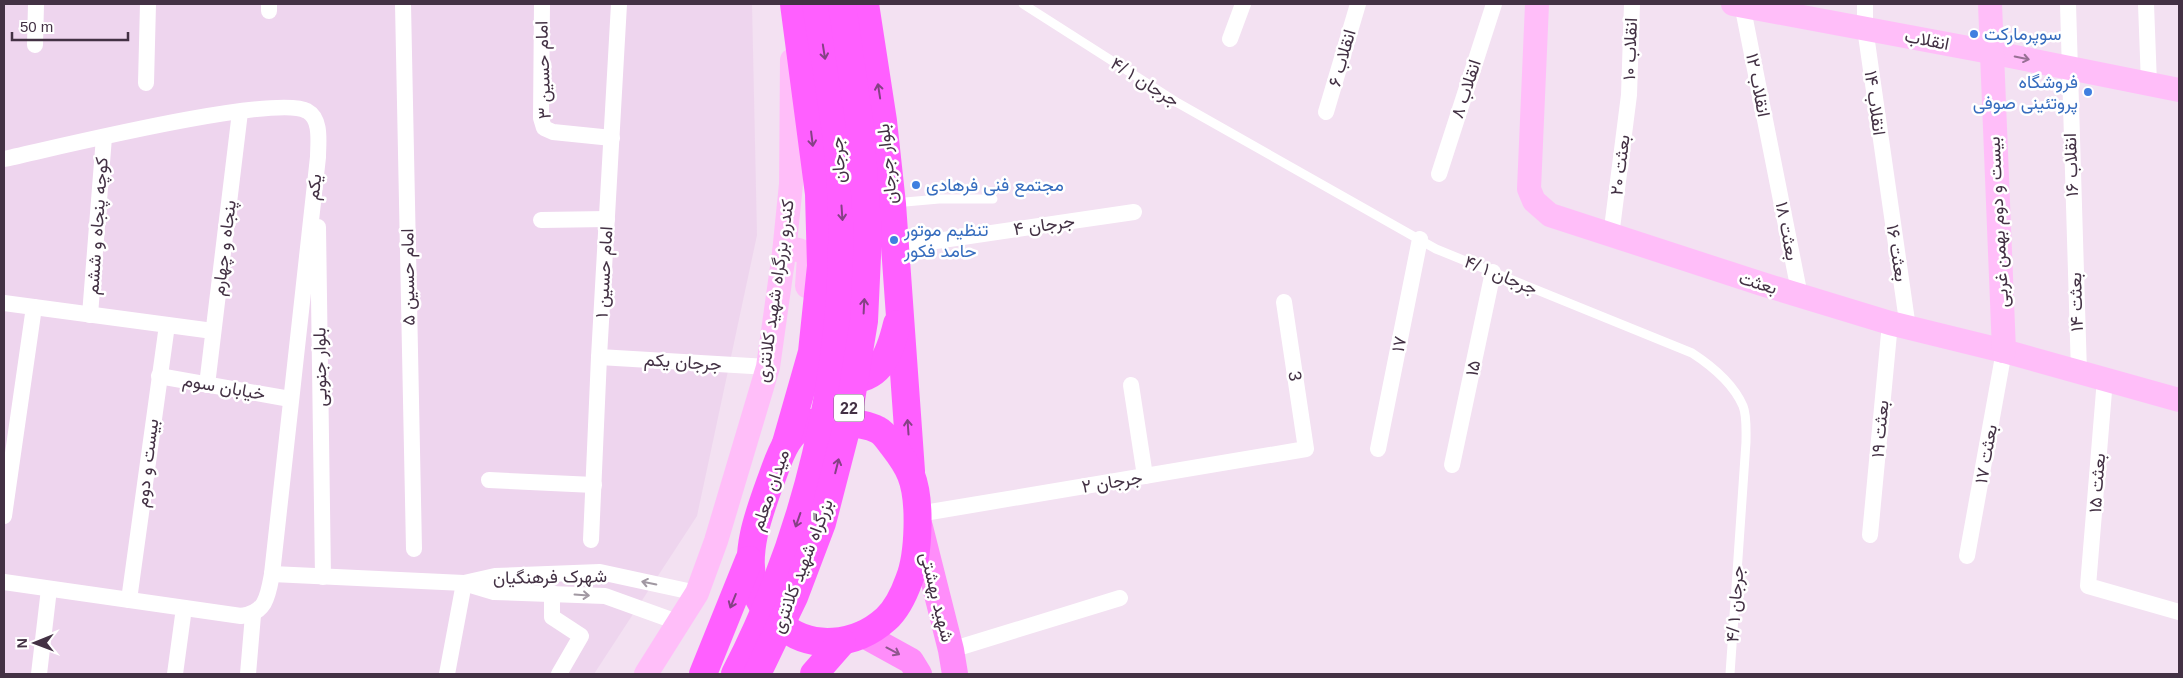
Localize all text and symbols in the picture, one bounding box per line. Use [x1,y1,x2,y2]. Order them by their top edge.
scale bar [12,10,129,42]
street label: ۱۰ انقلاب [1619,17,1641,81]
text: 50 m [20,18,53,35]
street label: امام حسین ۳ [531,20,557,120]
place label: سوپرمارکت [1984,24,2061,46]
street label: انقلاب [1903,26,1951,54]
street label: ۶ انقلاب [1324,27,1360,89]
marker: سوپرمارکت [1968,28,1980,40]
one-way arrow [819,44,829,60]
street label: ۱۲ انقلاب [1742,51,1774,119]
street label: جرجان ۱ /۴ [1106,53,1183,112]
one-way arrow [2014,54,2030,63]
street label: ۸ انقلاب [1447,57,1485,121]
street label: ۱۴ انقلاب [1861,69,1889,137]
place label: فروشگاه پروتئینی صوفی [1973,72,2078,115]
one-way arrow [873,83,883,99]
marker: فروشگاه پروتئینی صوفی [2082,86,2094,98]
street label: بلوار جرجان [873,123,902,205]
one-way arrow [807,131,817,147]
street label: انقلاب ۱۶ [2060,133,2082,197]
street label: ۲۰ بعثت [1606,134,1634,196]
street label: جرجان [826,136,851,184]
street label: بیست و دوم بهمن غربی [1984,136,2014,308]
street label: کوچه پنجاه و ششم [82,156,114,296]
street label: یکم [302,173,328,201]
place label: مجتمع فنی فرهادی [926,175,1064,197]
marker: مجتمع فنی فرهادی [910,179,922,191]
street label: کندرو بزرگراه شهید کلانتری [752,198,799,384]
street label: پنجاه و چهارم [208,199,242,297]
street label: ۱۸ بعثت [1771,200,1803,262]
one-way arrow [837,205,846,221]
street label: ۴ جرجان [1012,211,1076,240]
place label: تنظیم موتور حامد فکور [903,220,988,262]
street label: ۱۶ بعثت [1883,223,1911,283]
street label: امام حسین ۱ [592,226,618,318]
street label: امام حسین ۵ [397,228,421,326]
marker: تنظیم موتور حامد فکور [888,234,900,246]
street label: جرجان ۱ /۴ [1461,251,1540,300]
street label: بعثت [1737,268,1779,298]
street label: ۱۴ بعثت [2065,272,2087,332]
one-way arrow [860,298,869,314]
street label: بلوار جنوبی [309,327,332,407]
street label: ۱۷ [1388,334,1410,354]
street label: جرجان یکم [643,349,722,377]
street label: ۱۵ [1462,358,1484,378]
street label: 3 [1284,369,1306,383]
street label: خیابان سوم [181,370,267,406]
road number: 22 [834,394,864,422]
street label: بعثت ۱۹ [1868,399,1892,459]
street label: بیست و دوم [132,418,164,509]
one-way arrow [904,419,913,435]
street label: ۱۷ بعثت [1971,423,2001,485]
street label: میدان معلم [747,447,795,534]
street label: بعثت ۱۵ [2085,453,2109,513]
one-way arrow [832,458,842,474]
street label: جرجان ۲ [1080,467,1144,498]
street label: بزرگراه شهید کلانتری [767,496,838,636]
one-way arrow [793,512,803,528]
street label: شهید بهشتی [915,550,958,644]
street label: جرجان ۱ /۴ [1722,565,1749,643]
street label: شهرک فرهنگیان [493,566,607,589]
one-way arrow [642,578,658,587]
one-way arrow [573,590,589,599]
one-way arrow [728,593,737,608]
north arrow [10,618,60,668]
text: N [14,638,30,648]
one-way arrow [886,646,901,656]

